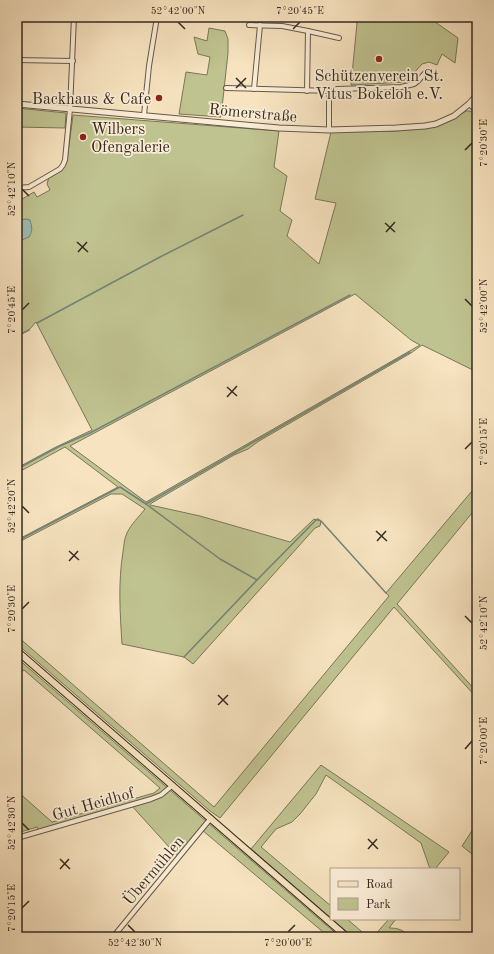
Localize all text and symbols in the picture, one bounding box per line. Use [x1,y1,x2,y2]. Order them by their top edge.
text: 52°42'00"N [151,6,206,16]
text: 7°20'45"E [276,6,324,16]
marker: Schützenverein St. Vitus Bokeloh e.V. [374,54,384,64]
place label: Schützenverein St. Vitus Bokeloh e.V. [314,69,444,103]
place label: Backhaus & Cafe [32,92,151,108]
marker: Backhaus & Cafe [154,93,164,103]
street label: Römerstraße [208,102,298,126]
text: 7°20'30"E [479,119,489,167]
place label: Wilbers Ofengalerie [91,122,170,156]
marker: Wilbers Ofengalerie [78,132,88,142]
text: 52°42'10"N [7,161,17,216]
text: 52°42'00"N [479,278,489,333]
text: 7°20'45"E [7,286,17,334]
text: 7°20'15"E [479,418,489,466]
text: 52°42'20"N [7,478,17,533]
text: 7°20'30"E [7,585,17,633]
text: 52°42'10"N [479,595,489,650]
text: 7°20'00"E [479,717,489,765]
street label: Gut Heidhof [51,785,137,824]
text: 52°42'30"N [7,795,17,850]
street label: Übermühlen [118,831,188,909]
legend [330,868,460,920]
text: Road [366,879,393,891]
text: 7°20'15"E [7,884,17,932]
text: Park [366,899,391,911]
text: 52°42'30"N [108,938,163,948]
text: 7°20'00"E [264,938,312,948]

